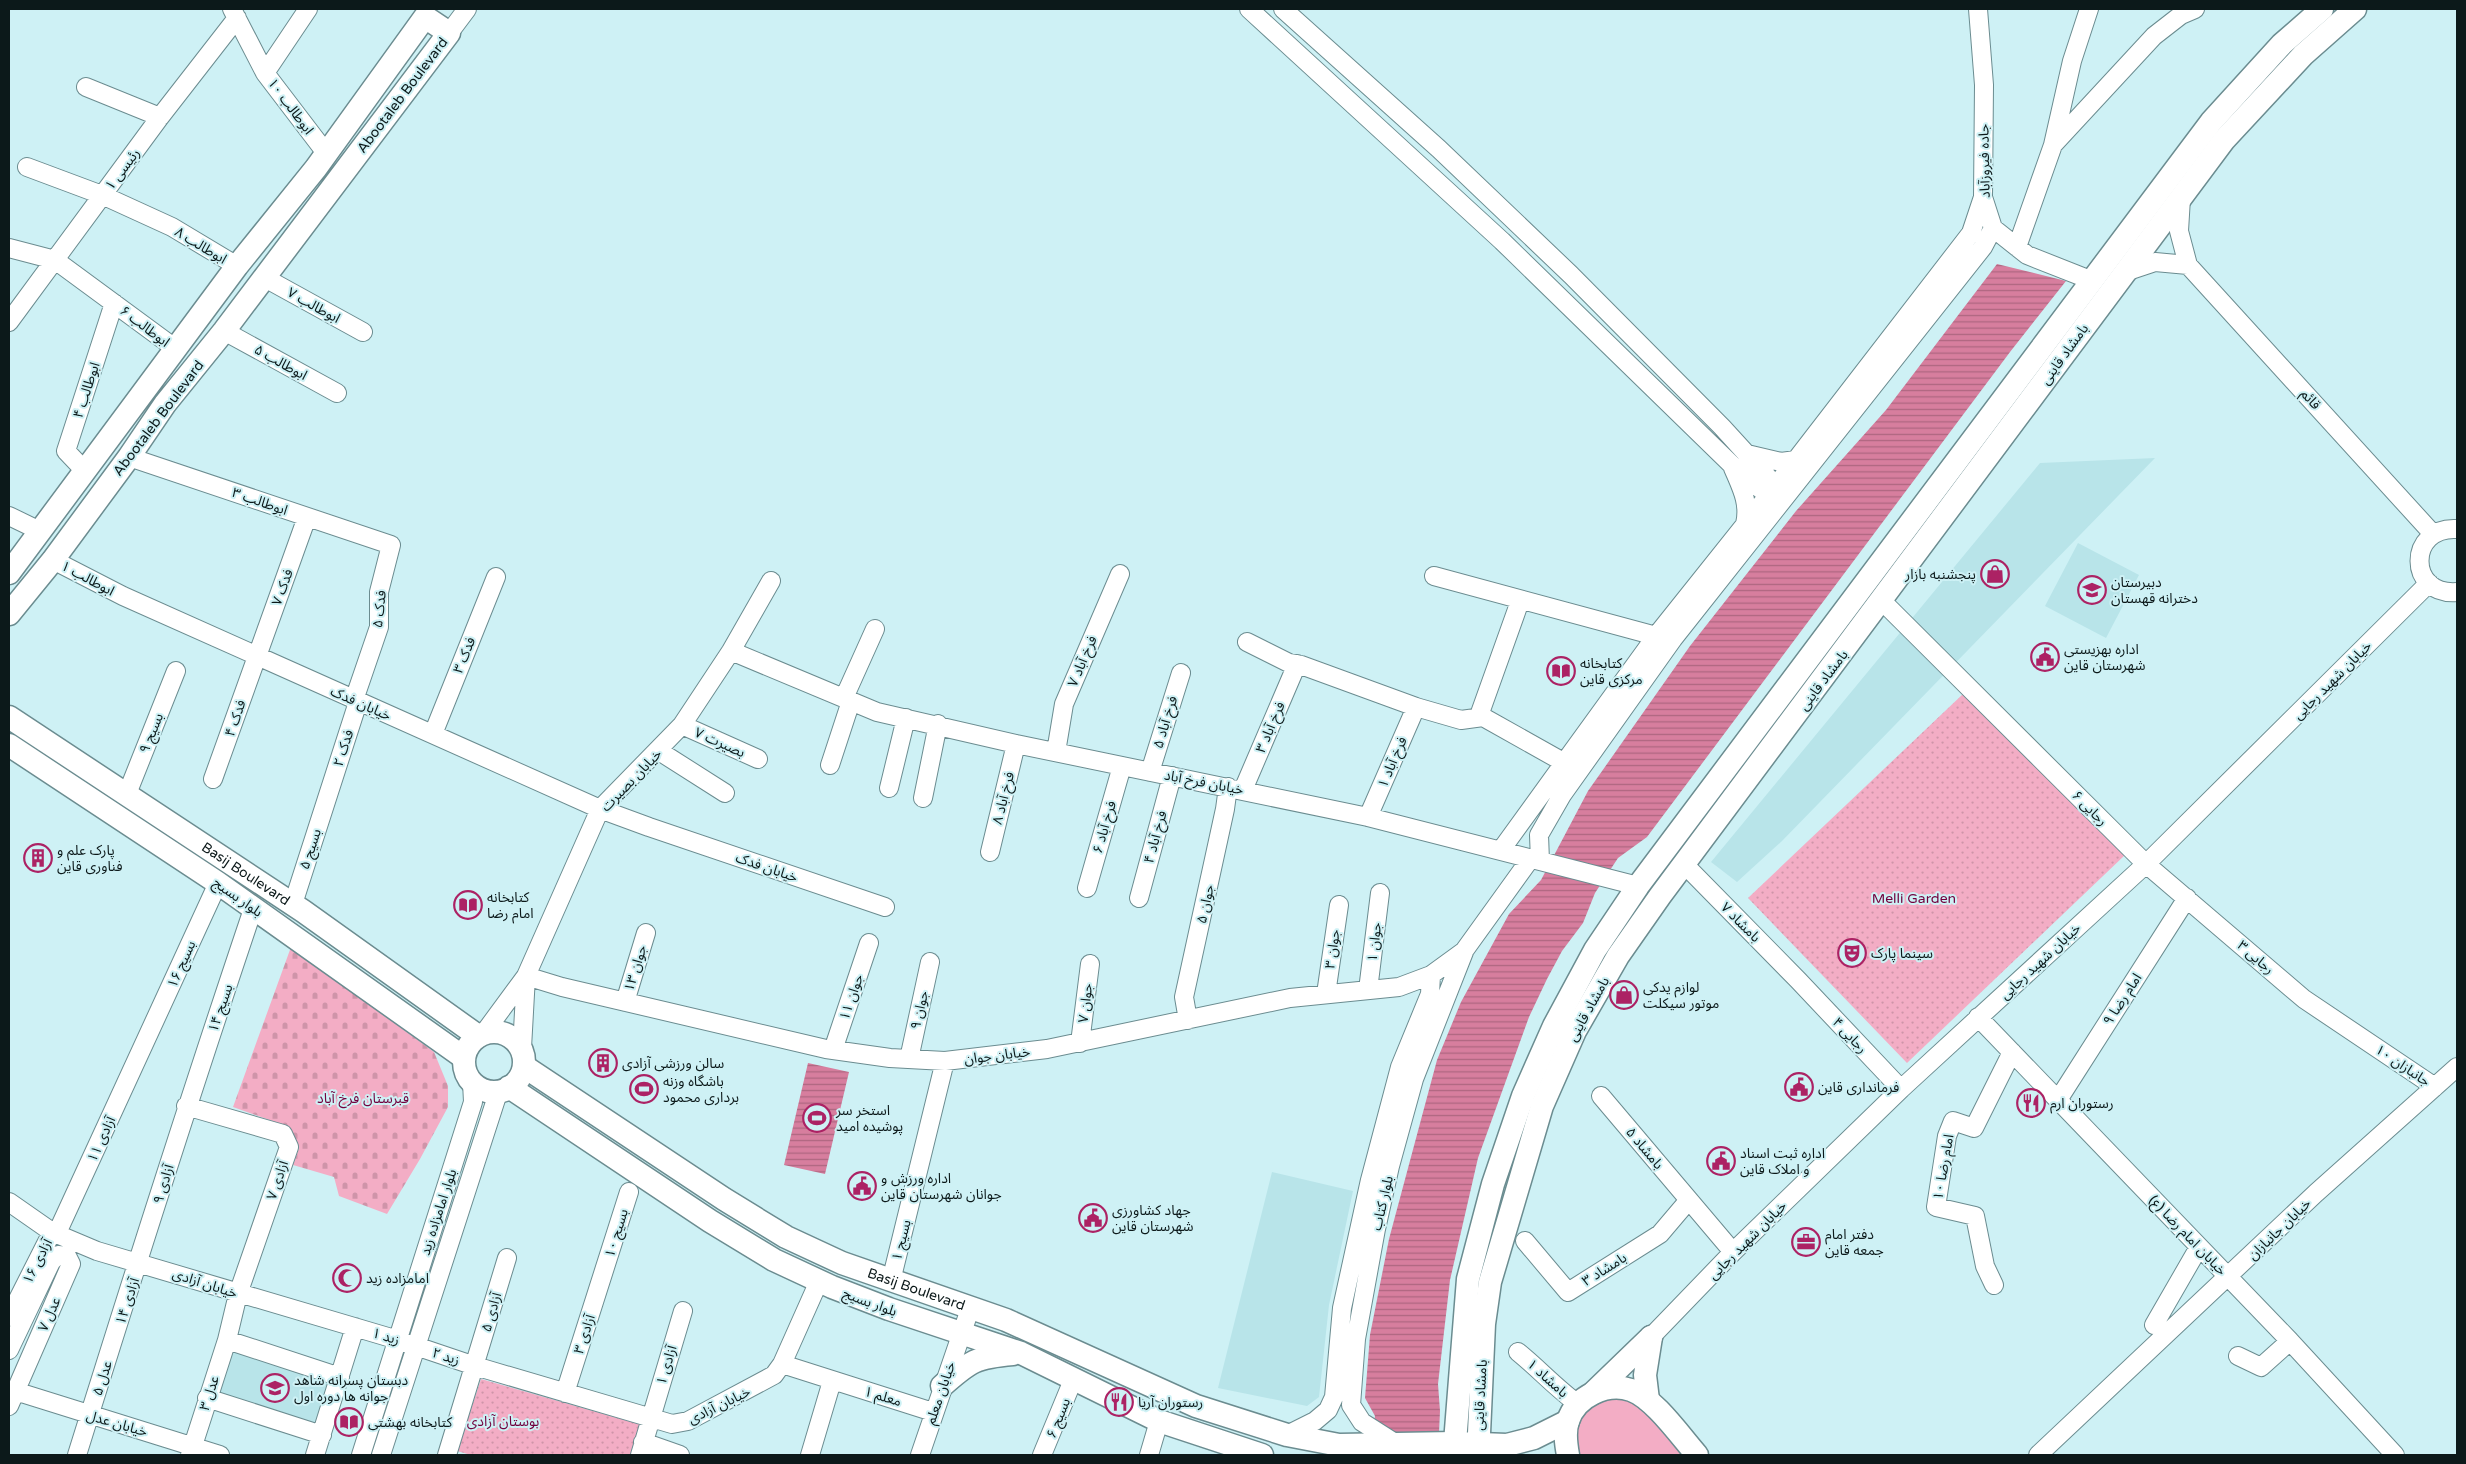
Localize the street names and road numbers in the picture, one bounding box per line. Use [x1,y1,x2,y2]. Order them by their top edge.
street label: Abootaleb Boulevard [353,34,451,157]
street label: ابوطالب ۱۰ [264,75,317,138]
street label: جاده فیروزآباد [1975,124,1994,198]
street label: رئیسی ۱ [101,145,144,193]
street label: ابوطالب ۸ [172,223,230,268]
street label: ابوطالب ۷ [284,284,343,327]
street label: ابوطالب ۶ [116,302,173,351]
street label: بامشاد قاینی [2037,320,2092,388]
street label: ابوطالب ۵ [251,341,310,384]
street label: Abootaleb Boulevard [109,357,207,480]
street label: ابوطالب ۴ [69,360,103,420]
street label: قائم [2295,385,2324,415]
street label: ابوطالب ۳ [230,484,290,519]
street label: ابوطالب ۱ [58,557,117,600]
street label: فدک ۷ [268,567,297,608]
street label: فدک ۵ [369,589,390,629]
street label: فرخ آباد ۷ [1064,633,1103,690]
street label: فدک ۳ [450,635,479,676]
street label: خیابان شهید رجایی [2289,637,2375,723]
street label: بامشاد قاینی [1795,647,1852,714]
street label: خیابان فدک [328,683,394,724]
street label: فرخ آباد ۵ [1149,694,1183,751]
street label: فدک ۴ [221,698,250,739]
street label: فرخ آباد ۳ [1252,699,1291,756]
street label: بسیج ۹ [136,710,169,756]
street label: بصیرت ۷ [692,724,748,761]
street label: فدک ۲ [330,728,357,769]
street label: فرخ آباد ۱ [1374,734,1413,791]
street label: خیابان بصیرت [597,746,665,815]
street label: خیابان فرخ آباد [1162,766,1245,801]
street label: فرخ آباد ۸ [989,770,1020,827]
street label: رجایی ۶ [2068,787,2111,830]
street label: فرخ آباد ۶ [1089,799,1122,856]
street label: فرخ آباد ۴ [1140,809,1173,866]
street label: بسیج ۵ [296,827,327,872]
street label: Basij Boulevard [198,839,293,909]
street label: خیابان فدک [734,849,800,886]
street label: بلوار بسیج [208,874,266,922]
street label: جوان ۵ [1193,883,1218,925]
street label: بامشاد ۷ [1717,899,1764,946]
street label: خیابان شهید رجایی [1996,920,2084,1003]
street label: جوان ۱ [1364,921,1385,963]
street label: جوان ۳ [1321,928,1344,970]
street label: رجایی ۳ [2234,937,2277,978]
street label: بسیج ۱۶ [164,938,201,991]
street label: جوان ۱۳ [620,943,651,993]
street label: امام رضا ۹ [2099,970,2147,1029]
street label: جوان ۱۱ [836,972,867,1022]
street label: بامشاد قاینی [1564,974,1613,1044]
street label: بسیج ۱۴ [204,982,239,1035]
street label: جوان ۷ [1075,982,1096,1024]
street label: جوان ۹ [907,989,932,1031]
street label: رجایی ۴ [1829,1014,1871,1057]
street label: جانبازان ۱۰ [2372,1041,2433,1090]
street label: خیابان جوان [963,1043,1031,1068]
street label: آزادی ۱۱ [84,1113,120,1165]
street label: بامشاد ۵ [1622,1124,1667,1173]
street label: امام رضا ۱۰ [1929,1133,1960,1202]
street label: آزادی ۷ [263,1157,292,1202]
street label: آزادی ۹ [149,1161,178,1206]
street label: بلوار امامزاده زید [417,1167,460,1257]
street label: بلوار کتاب [1368,1174,1397,1232]
street label: خیابان امام رضا (ع) [2144,1192,2230,1280]
street label: خیابان جانبازان [2244,1195,2314,1264]
street label: خیابان شهید رجایی [1704,1197,1790,1283]
street label: بسیج ۱۰ [601,1207,634,1260]
street label: بسیج ۱ [888,1218,917,1263]
street label: آزادی ۱۶ [19,1235,56,1287]
street label: بامشاد ۳ [1579,1249,1630,1290]
street label: خیابان آزادی [170,1265,239,1302]
street label: Basij Boulevard [865,1265,967,1314]
street label: آزادی ۱۴ [112,1275,143,1327]
street label: بلوار بسیج [840,1285,900,1322]
street label: آزادی ۵ [478,1290,505,1334]
street label: عدل ۷ [34,1294,65,1334]
street label: آزادی ۳ [570,1311,599,1356]
street label: زید ۱ [370,1324,402,1349]
street label: آزادی ۱ [652,1342,681,1387]
street label: زید ۲ [430,1344,462,1369]
street label: بامشاد ۱ [1524,1355,1572,1401]
street label: عدل ۵ [89,1358,116,1398]
street label: بامشاد قاینی [1470,1359,1491,1431]
street label: خیابان معلم [922,1360,961,1427]
street label: عدل ۳ [196,1373,223,1413]
street label: خیابان آزادی [685,1383,753,1428]
street label: معلم ۱ [861,1383,904,1412]
street label: بسیج ۶ [1043,1395,1076,1441]
street label: خیابان عدل [84,1407,149,1440]

